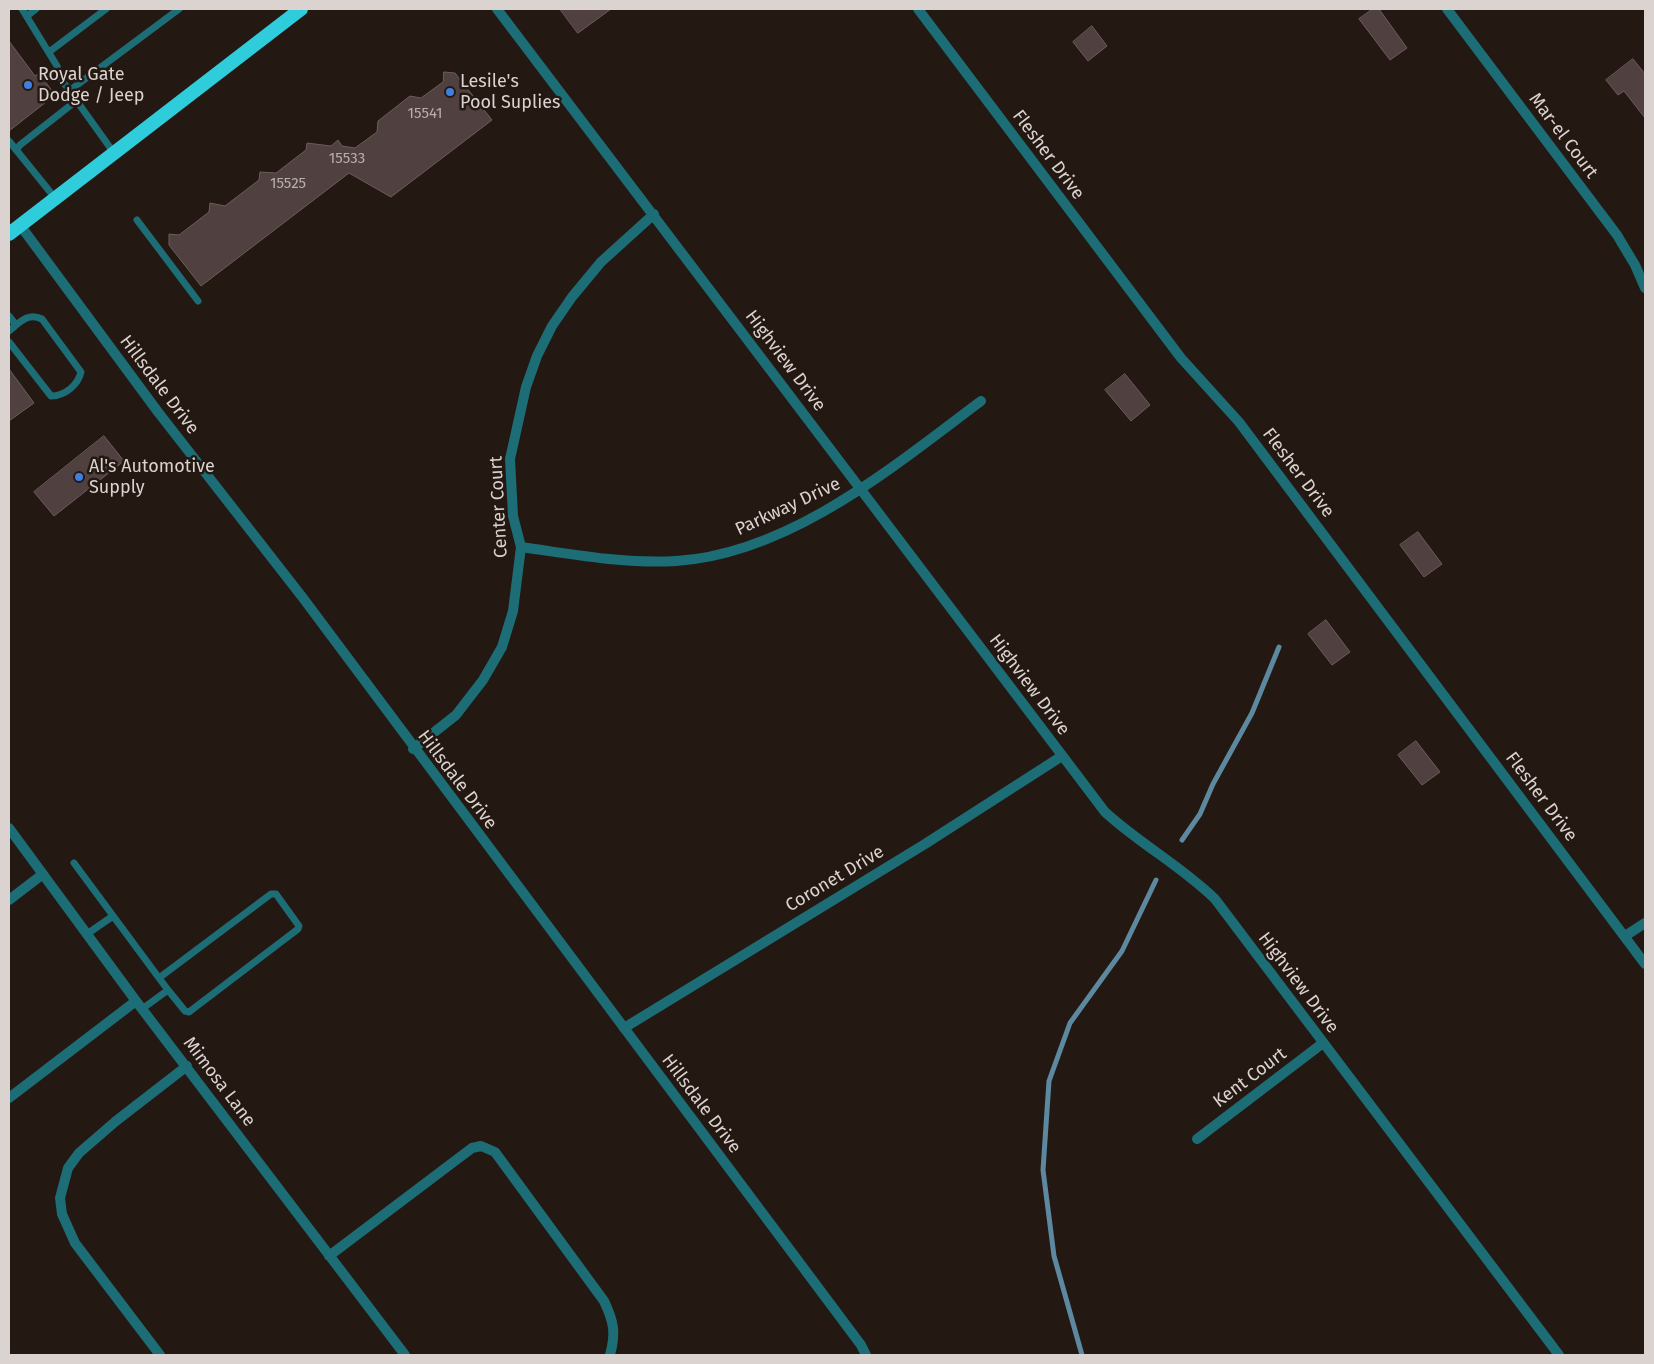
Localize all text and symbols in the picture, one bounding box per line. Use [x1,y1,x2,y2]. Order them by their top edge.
place label: Royal Gate Dodge / Jeep [38,64,144,106]
place label: Lesile's Pool Suplies [460,71,561,114]
marker: Royal Gate Dodge / Jeep [22,79,34,91]
marker: Lesile's Pool Suplies [444,86,456,98]
street label: Mar-el Court [1524,89,1602,183]
house number: 15541 [407,105,443,123]
street label: Flesher Drive [1007,106,1089,204]
house number: 15533 [329,150,365,168]
house number: 15525 [270,175,306,193]
street label: Highview Drive [740,306,830,416]
street label: Hillsdale Drive [115,331,203,439]
street label: Flesher Drive [1257,424,1339,522]
place label: Al's Automotive Supply [89,456,215,498]
street label: Center Court [486,456,512,558]
marker: Al's Automotive Supply [73,471,85,483]
street label: Parkway Drive [732,473,844,541]
street label: Highview Drive [984,630,1074,740]
street label: Hillsdale Drive [413,726,501,834]
street label: Flesher Drive [1500,748,1582,846]
street label: Coronet Drive [782,841,888,917]
street label: Highview Drive [1253,928,1343,1038]
street label: Mimosa Lane [178,1033,260,1131]
street label: Kent Court [1209,1043,1291,1113]
street label: Hillsdale Drive [657,1050,745,1158]

